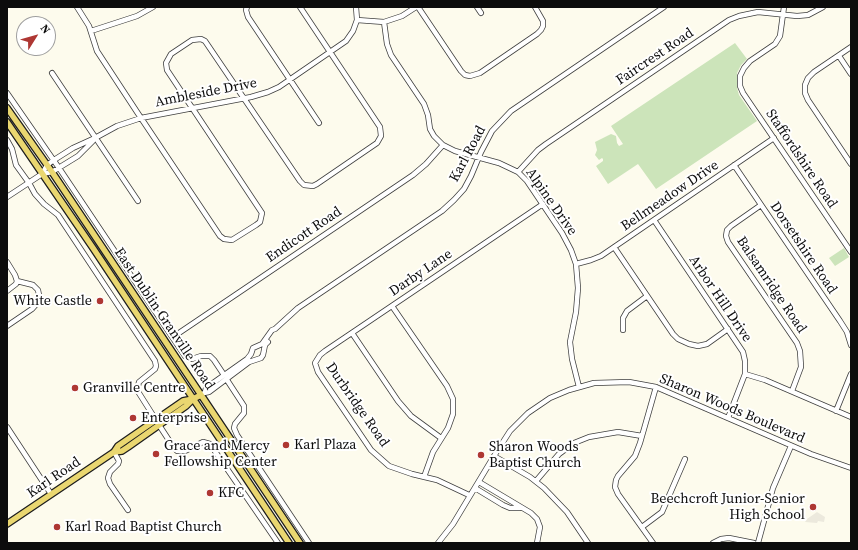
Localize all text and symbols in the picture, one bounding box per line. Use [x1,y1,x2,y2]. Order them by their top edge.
north arrow [16,16,56,56]
text: N [37,21,54,37]
street label: Faircrest Road [613,25,697,89]
street label: Ambleside Drive [154,75,258,111]
street label: Staffordshire Road [762,106,840,212]
street label: Karl Road [446,123,490,185]
street label: Bellmeadow Drive [618,157,722,235]
street label: Alpine Drive [522,165,580,239]
street label: Dorsetshire Road [766,199,840,297]
street label: Endicott Road [263,204,345,266]
street label: Balsamridge Road [732,233,810,337]
street label: East Dublin Granville Road [110,245,218,393]
street label: Darby Lane [386,246,456,300]
street label: Arbor Hill Drive [685,253,755,345]
place label: White Castle [13,293,92,309]
marker: White Castle [95,296,105,306]
street label: Durbridge Road [322,360,392,450]
street label: Sharon Woods Boulevard [657,371,807,447]
place label: Granville Centre [83,380,185,396]
marker: Granville Centre [70,383,80,393]
place label: Enterprise [141,410,207,426]
marker: Enterprise [128,413,138,423]
place label: Karl Plaza [294,437,356,453]
place label: Grace and Mercy Fellowship Center [164,438,277,470]
place label: Sharon Woods Baptist Church [489,439,581,472]
marker: Karl Plaza [281,440,291,450]
marker: Grace and Mercy Fellowship Center [151,449,161,459]
marker: Sharon Woods Baptist Church [476,450,486,460]
street label: Karl Road [24,454,84,502]
place label: KFC [218,485,244,501]
marker: KFC [205,488,215,498]
place label: Beechcroft Junior-Senior High School [650,491,805,524]
marker: Beechcroft Junior-Senior High School [808,502,818,512]
place label: Karl Road Baptist Church [65,519,222,535]
marker: Karl Road Baptist Church [52,522,62,532]

